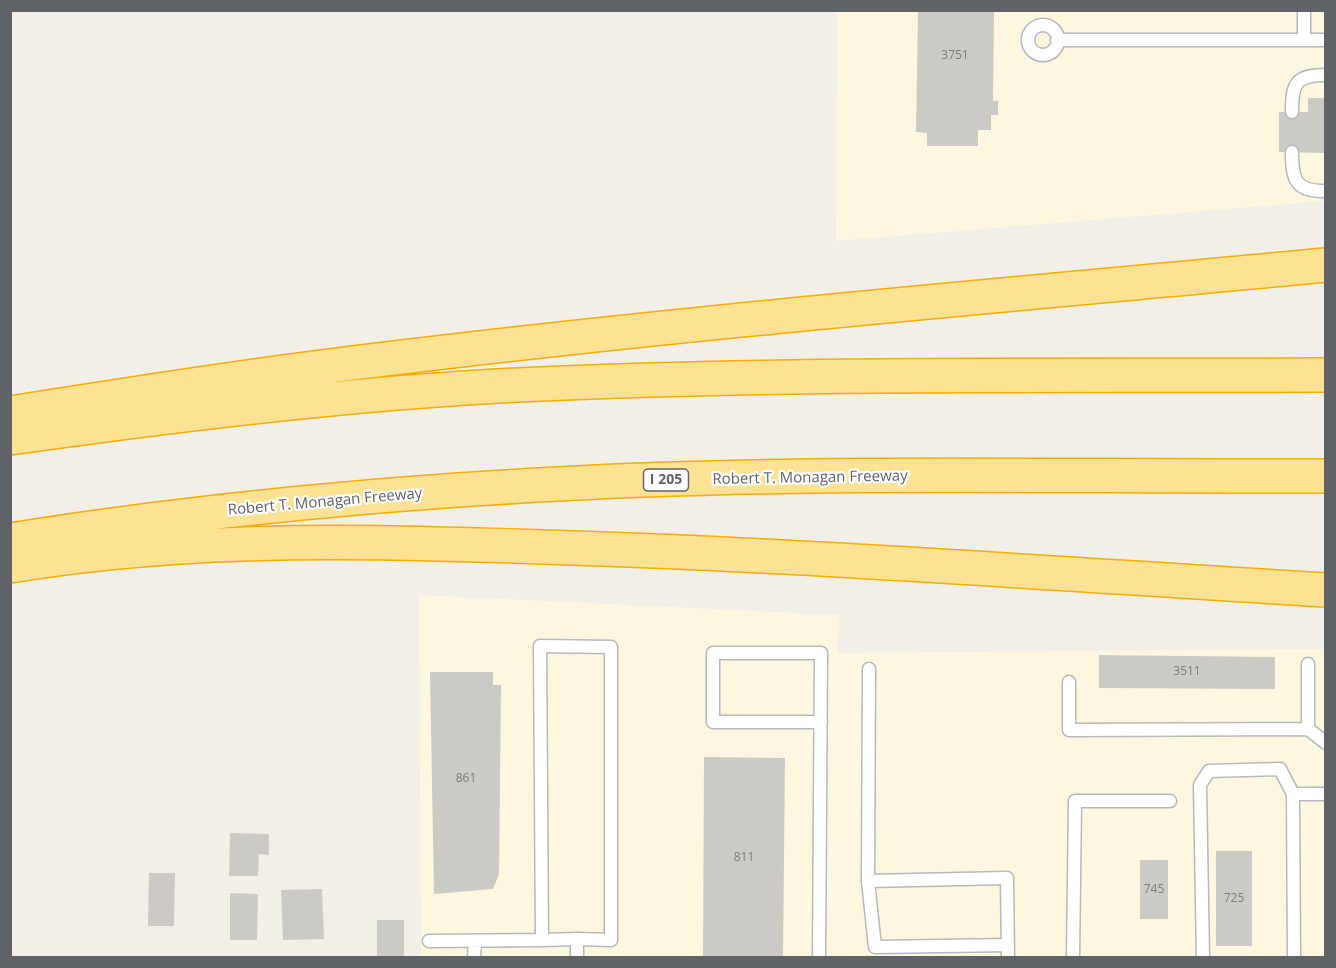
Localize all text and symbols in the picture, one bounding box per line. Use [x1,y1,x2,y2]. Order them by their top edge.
house number: 3751 [941,49,969,63]
street label: Robert T. Monagan Freeway [712,467,908,489]
road number: I 205 [644,469,688,491]
street label: Robert T. Monagan Freeway [227,485,423,519]
house number: 3511 [1173,665,1201,679]
house number: 861 [456,772,476,786]
house number: 811 [734,851,754,865]
house number: 745 [1144,883,1164,897]
house number: 725 [1224,892,1244,906]

